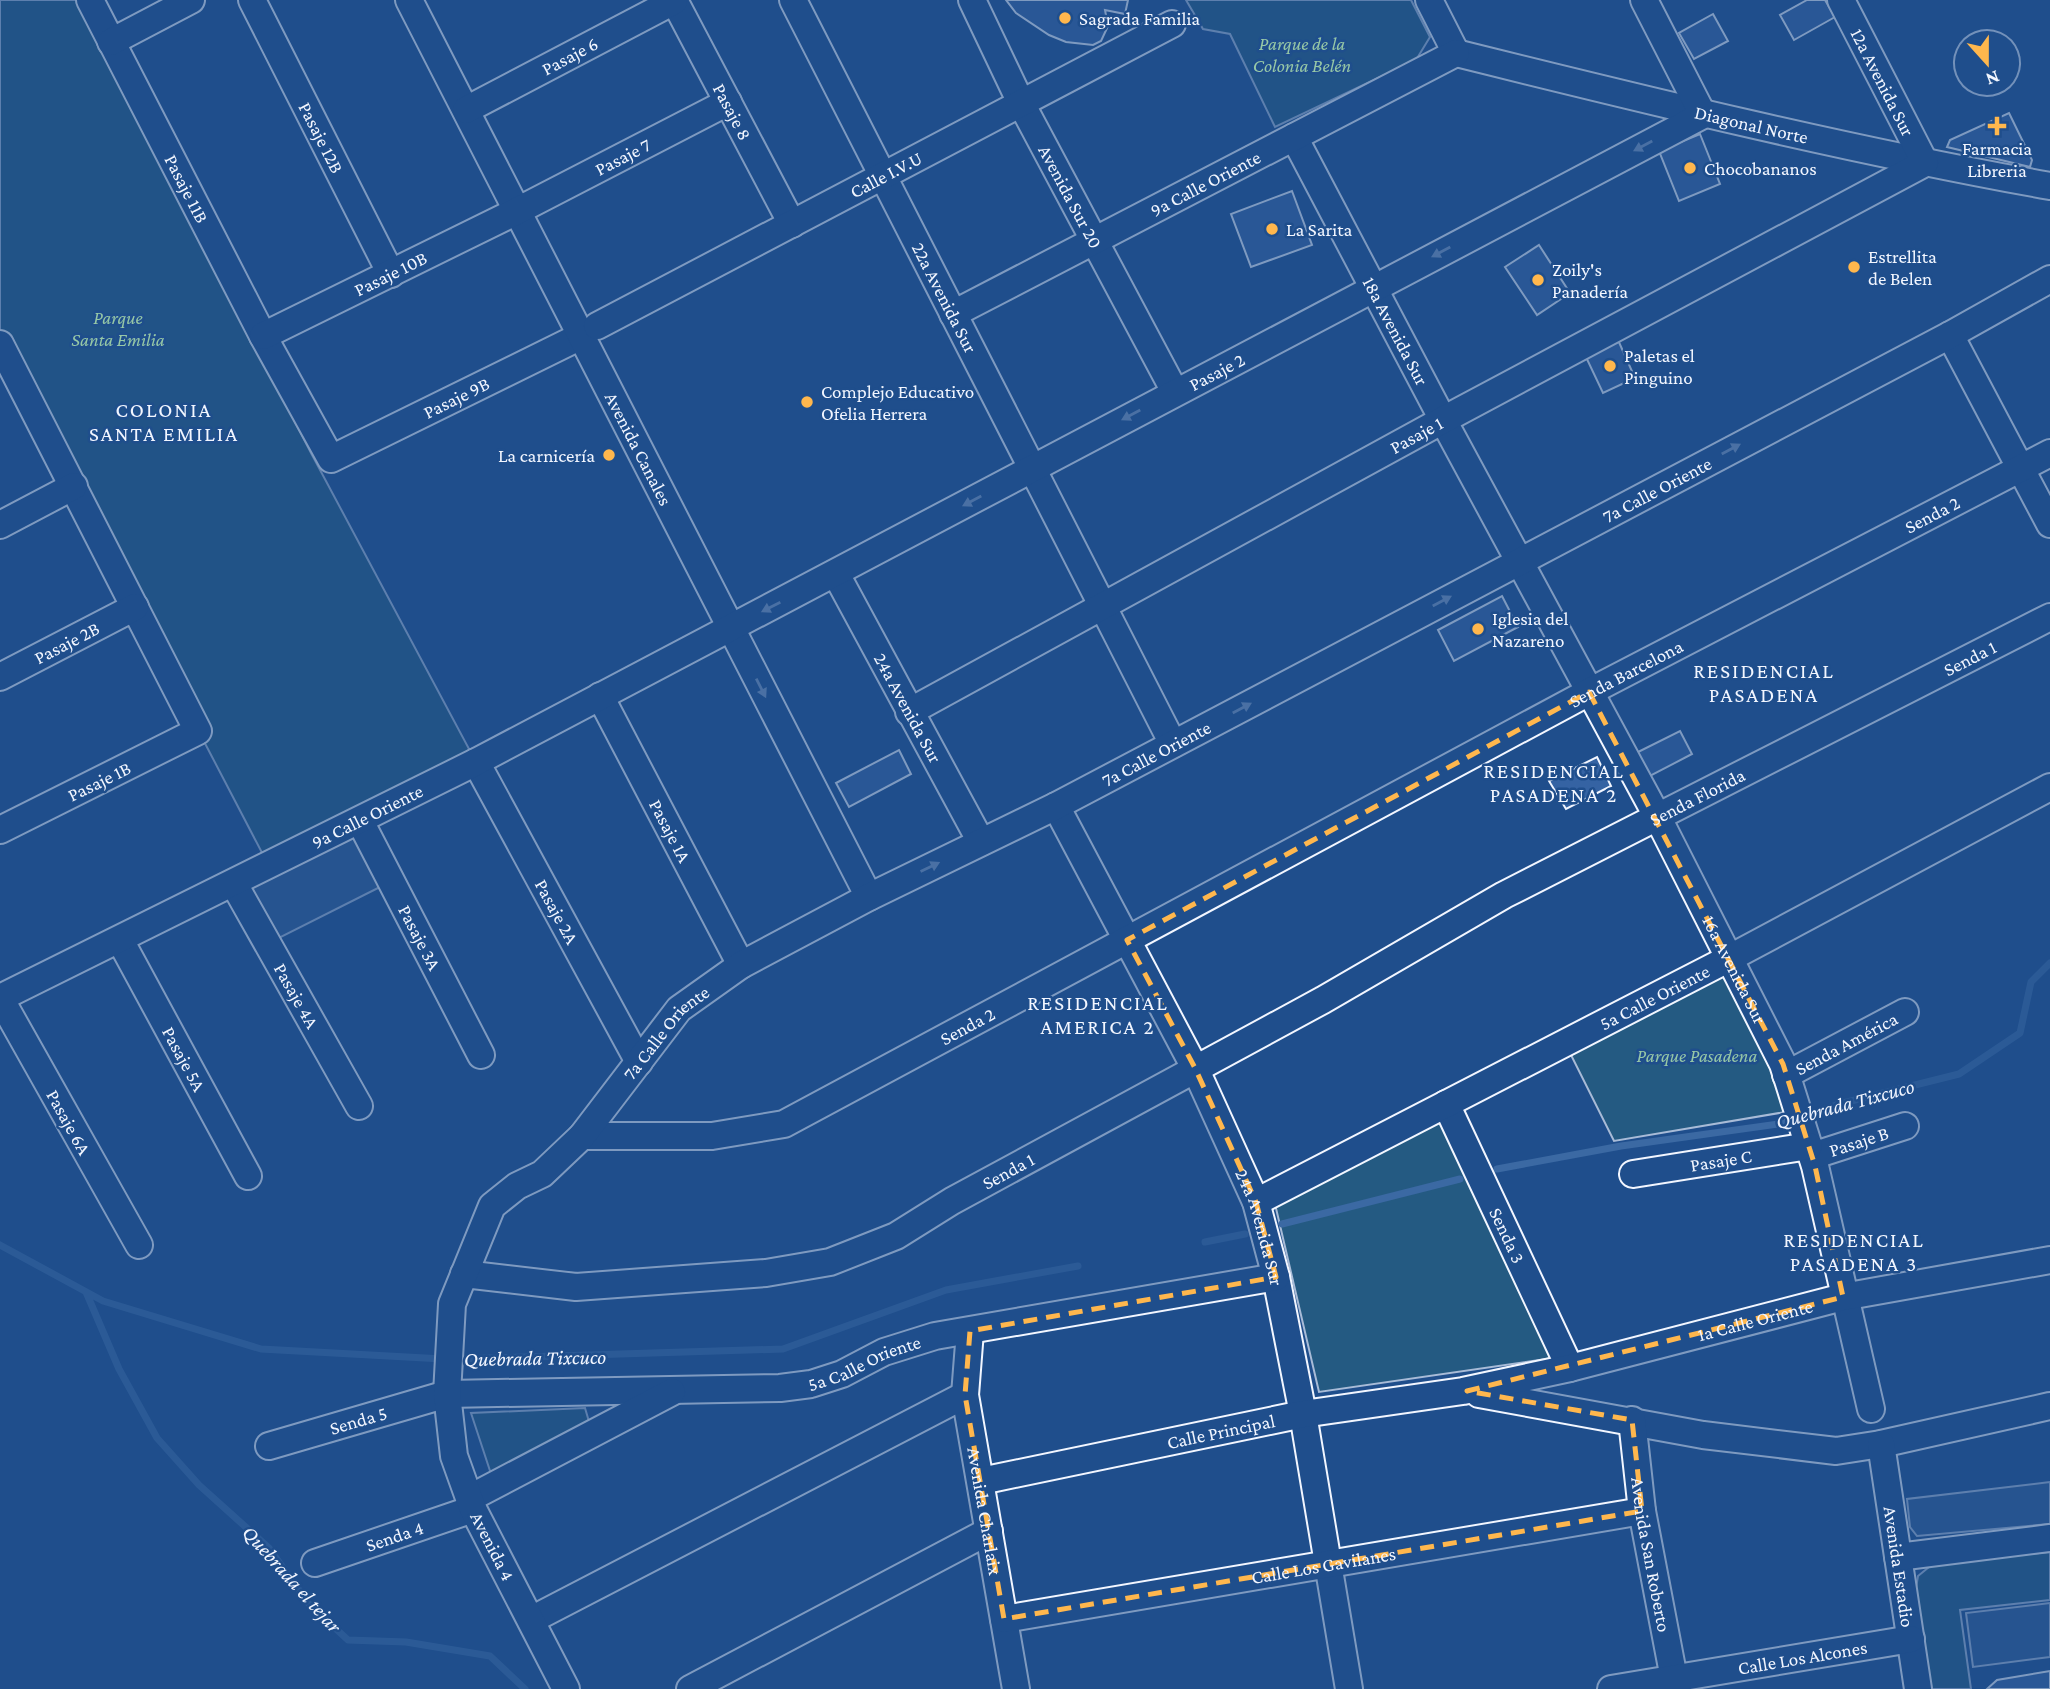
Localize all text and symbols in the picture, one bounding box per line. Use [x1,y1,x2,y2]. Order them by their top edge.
place label: Sagrada Familia [1079,8,1200,29]
marker: Sagrada Familia [1057,10,1073,26]
street label: 12a Avenida Sur [1846,25,1919,140]
north arrow [1952,28,2022,98]
street label: Pasaje 6 [538,33,602,79]
park label: Parque de la Colonia Belén [1253,33,1351,76]
text: N [1983,66,2003,91]
street label: Pasaje 8 [709,80,756,144]
street label: Pasaje 12B [295,99,348,176]
street label: Diagonal Norte [1693,101,1810,148]
marker: Farmacia Libreria [1989,118,2005,134]
street label: Pasaje 7 [592,134,654,180]
place label: Farmacia Libreria [1962,138,2032,181]
street label: Avenida Sur 20 [1034,141,1106,252]
one-way arrow [1633,141,1653,152]
street label: 9a Calle Oriente [1147,146,1264,221]
street label: Calle I.V.U [846,147,925,202]
street label: Pasaje 11B [160,151,213,226]
place label: Chocobananos [1704,158,1817,179]
marker: Chocobananos [1682,160,1698,176]
place label: La Sarita [1286,219,1352,240]
marker: La Sarita [1264,221,1280,237]
street label: 22a Avenida Sur [908,239,981,357]
one-way arrow [1431,246,1451,258]
place label: Estrellita de Belen [1868,246,1937,289]
street label: Pasaje 10B [351,247,430,300]
place label: Zoily's Panadería [1552,259,1628,302]
marker: Estrellita de Belen [1846,259,1862,275]
marker: Zoily's Panadería [1530,272,1546,288]
street label: 18a Avenida Sur [1358,273,1433,389]
park label: Parque Santa Emilia [71,307,165,350]
place label: Paletas el Pinguino [1624,345,1695,388]
street label: Pasaje 2 [1185,349,1248,395]
marker: Paletas el Pinguino [1602,358,1618,374]
street label: Pasaje 9B [420,373,493,423]
place label: Complejo Educativo Ofelia Herrera [821,381,974,424]
street label: Avenida Canales [601,388,676,509]
marker: Complejo Educativo Ofelia Herrera [799,394,815,410]
district label: COLONIA SANTA EMILIA [89,398,239,446]
one-way arrow [1122,409,1141,421]
street label: Pasaje 1 [1386,412,1446,458]
one-way arrow [1721,444,1741,455]
place label: La carnicería [498,445,595,466]
marker: La carnicería [601,447,617,463]
street label: 7a Calle Oriente [1599,453,1715,527]
street label: Senda 2 [1901,492,1963,537]
one-way arrow [962,495,982,507]
one-way arrow [1433,595,1453,607]
one-way arrow [760,600,780,612]
place label: Iglesia del Nazareno [1492,608,1568,651]
street label: Pasaje 2B [31,617,103,668]
marker: Iglesia del Nazareno [1470,621,1486,637]
street label: Senda Barcelona [1566,635,1686,712]
street label: Senda 1 [1940,636,2000,680]
street label: 24a Avenida Sur [870,649,946,767]
district label: RESIDENCIAL PASADENA [1693,659,1835,707]
one-way arrow [756,678,767,698]
one-way arrow [1232,702,1252,714]
street label: 7a Calle Oriente [1098,716,1214,791]
street label: Pasaje 1B [64,757,135,807]
district label: RESIDENCIAL PASADENA 2 [1483,759,1625,807]
street label: Senda Florida [1646,764,1749,830]
street label: 9a Calle Oriente [308,780,426,853]
street label: Pasaje 1A [645,796,695,866]
one-way arrow [920,861,940,873]
street label: Pasaje 2A [531,876,583,948]
street label: Pasaje 3A [394,901,445,974]
street label: 16a Avenida Sur [1698,912,1771,1028]
street label: Pasaje 4A [270,960,323,1032]
street label: 5a Calle Oriente [1596,960,1713,1034]
street label: 7a Calle Oriente [619,981,713,1084]
district label: RESIDENCIAL AMERICA 2 [1027,991,1169,1039]
street label: Senda 2 [937,1003,998,1049]
street label: Senda América [1792,1008,1901,1079]
street label: Pasaje 5A [158,1023,210,1095]
park label: Parque Pasadena [1637,1045,1757,1066]
water label: Quebrada Tixcuco [1773,1074,1917,1134]
street label: Pasaje 6A [41,1086,95,1159]
street label: Pasaje B [1826,1122,1891,1161]
street label: Pasaje C [1689,1145,1753,1176]
street label: Senda 1 [979,1148,1038,1194]
street label: 24a Avenida Sur [1231,1165,1287,1288]
street label: Senda 3 [1485,1204,1529,1267]
district label: RESIDENCIAL PASADENA 3 [1783,1228,1925,1276]
street label: 1a Calle Oriente [1695,1295,1815,1345]
street label: 5a Calle Oriente [805,1331,923,1395]
water label: Quebrada Tixcuco [464,1345,606,1371]
street label: Senda 5 [327,1402,390,1439]
street label: Calle Principal [1165,1410,1277,1453]
street label: Avenida Charlaix [963,1446,1006,1577]
street label: Avenida San Roberto [1627,1476,1675,1634]
street label: Avenida Estadio [1880,1505,1919,1629]
street label: Avenida 4 [466,1508,519,1584]
street label: Senda 4 [363,1517,426,1556]
water label: Quebrada el tejar [238,1520,347,1638]
street label: Calle Los Gavilanes [1250,1543,1397,1588]
street label: Calle Los Alcones [1736,1636,1869,1679]

